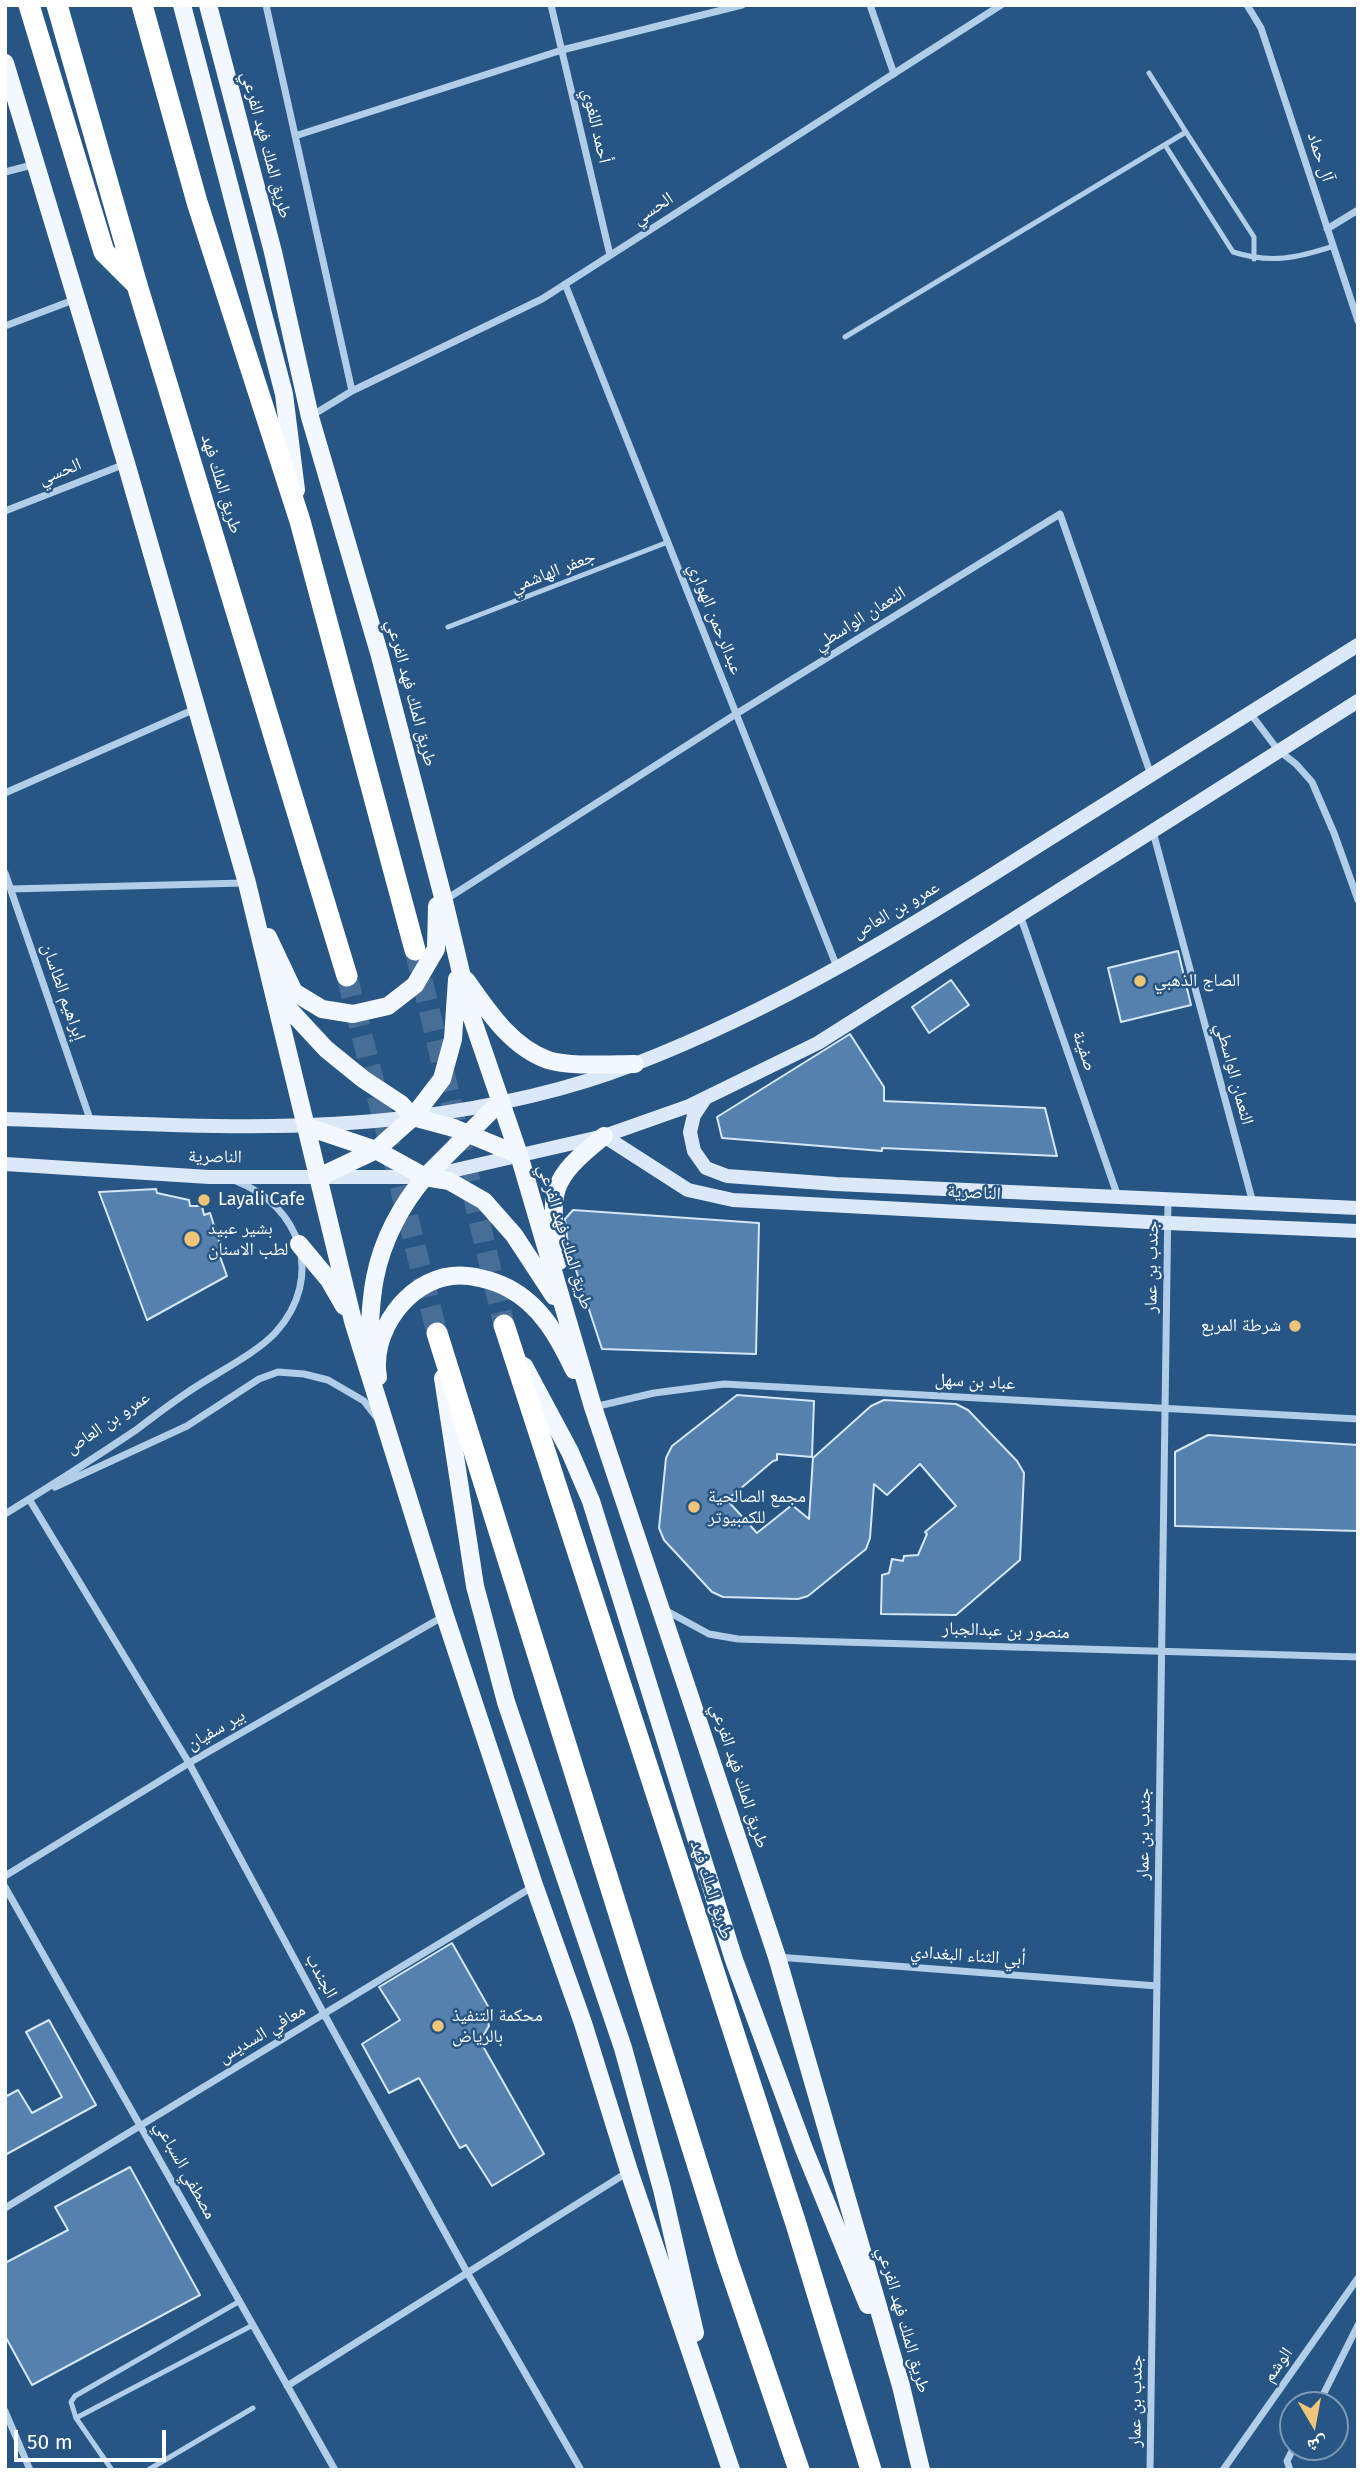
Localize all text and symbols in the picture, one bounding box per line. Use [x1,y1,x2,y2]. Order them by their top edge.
street label: طريق الملك فهد الفرعي [236,69,296,221]
street label: أحمد اللغوي [577,87,615,165]
street label: آل حماد [1302,130,1338,184]
street label: الحسي [629,188,677,230]
street label: طريق الملك فهد [196,432,246,536]
street label: الحسي [35,454,85,490]
street label: جعفر الهاشمي [508,546,598,598]
street label: عبدالرحمن الهواري [683,560,747,678]
street label: النعمان الواسطي [810,582,910,656]
street label: طريق الملك فهد الفرعي [381,617,441,769]
street label: عمرو بن العاص [849,876,943,944]
street label: إبراهيم الطاسان [36,940,90,1044]
place label: الصاج الذهبي [1154,970,1240,992]
marker: الصاج الذهبي [1132,973,1148,989]
street label: النعمان الواسطي [1210,1021,1258,1127]
street label: صفينة [1067,1028,1101,1074]
street label: الناصرية [188,1146,242,1168]
street label: طريق الملك فهد الفرعي [533,1162,597,1312]
street label: الناصرية [947,1181,1001,1205]
place label: Layali Cafe [218,1189,305,1211]
marker: Layali Cafe [196,1192,212,1208]
place label: بشير عبيد لطب الاسنان [208,1218,288,1260]
street label: جندب بن عمار [1140,1221,1164,1313]
marker: بشير عبيد لطب الاسنان [182,1229,202,1249]
place label: شرطة المربع [1201,1315,1281,1337]
marker: شرطة المربع [1287,1318,1303,1334]
street label: عباد بن سهل [934,1369,1016,1395]
street label: عمرو بن العاص [62,1387,154,1459]
place label: مجمع الصالحية للكمبيوتر [708,1486,806,1528]
marker: مجمع الصالحية للكمبيوتر [686,1499,702,1515]
street label: منصور بن عبدالجبار [942,1618,1070,1644]
street label: طريق الملك فهد الفرعي [705,1701,773,1851]
street label: بير سفيان [183,1705,249,1755]
street label: جندب بن عمار [1132,1788,1156,1880]
street label: طريق الملك فهد [685,1838,737,1942]
street label: أبي الثناء البغدادي [910,1941,1026,1971]
street label: الجندب [300,1950,342,2002]
street label: معافي السديس [214,2000,310,2068]
place label: محكمة التنفيذ بالرياض [452,2005,543,2048]
marker: محكمة التنفيذ بالرياض [430,2018,446,2034]
street label: مصطفي السباعي [149,2117,221,2223]
street label: طريق الملك فهد الفرعي [872,2244,934,2396]
street label: الوشم [1258,2343,1298,2387]
street label: جندب بن عمار [1124,2355,1148,2447]
north arrow [1279,2391,1349,2461]
scale bar [18,2416,170,2460]
text: 50 m [27,2429,73,2455]
text: ش [1305,2432,1329,2458]

